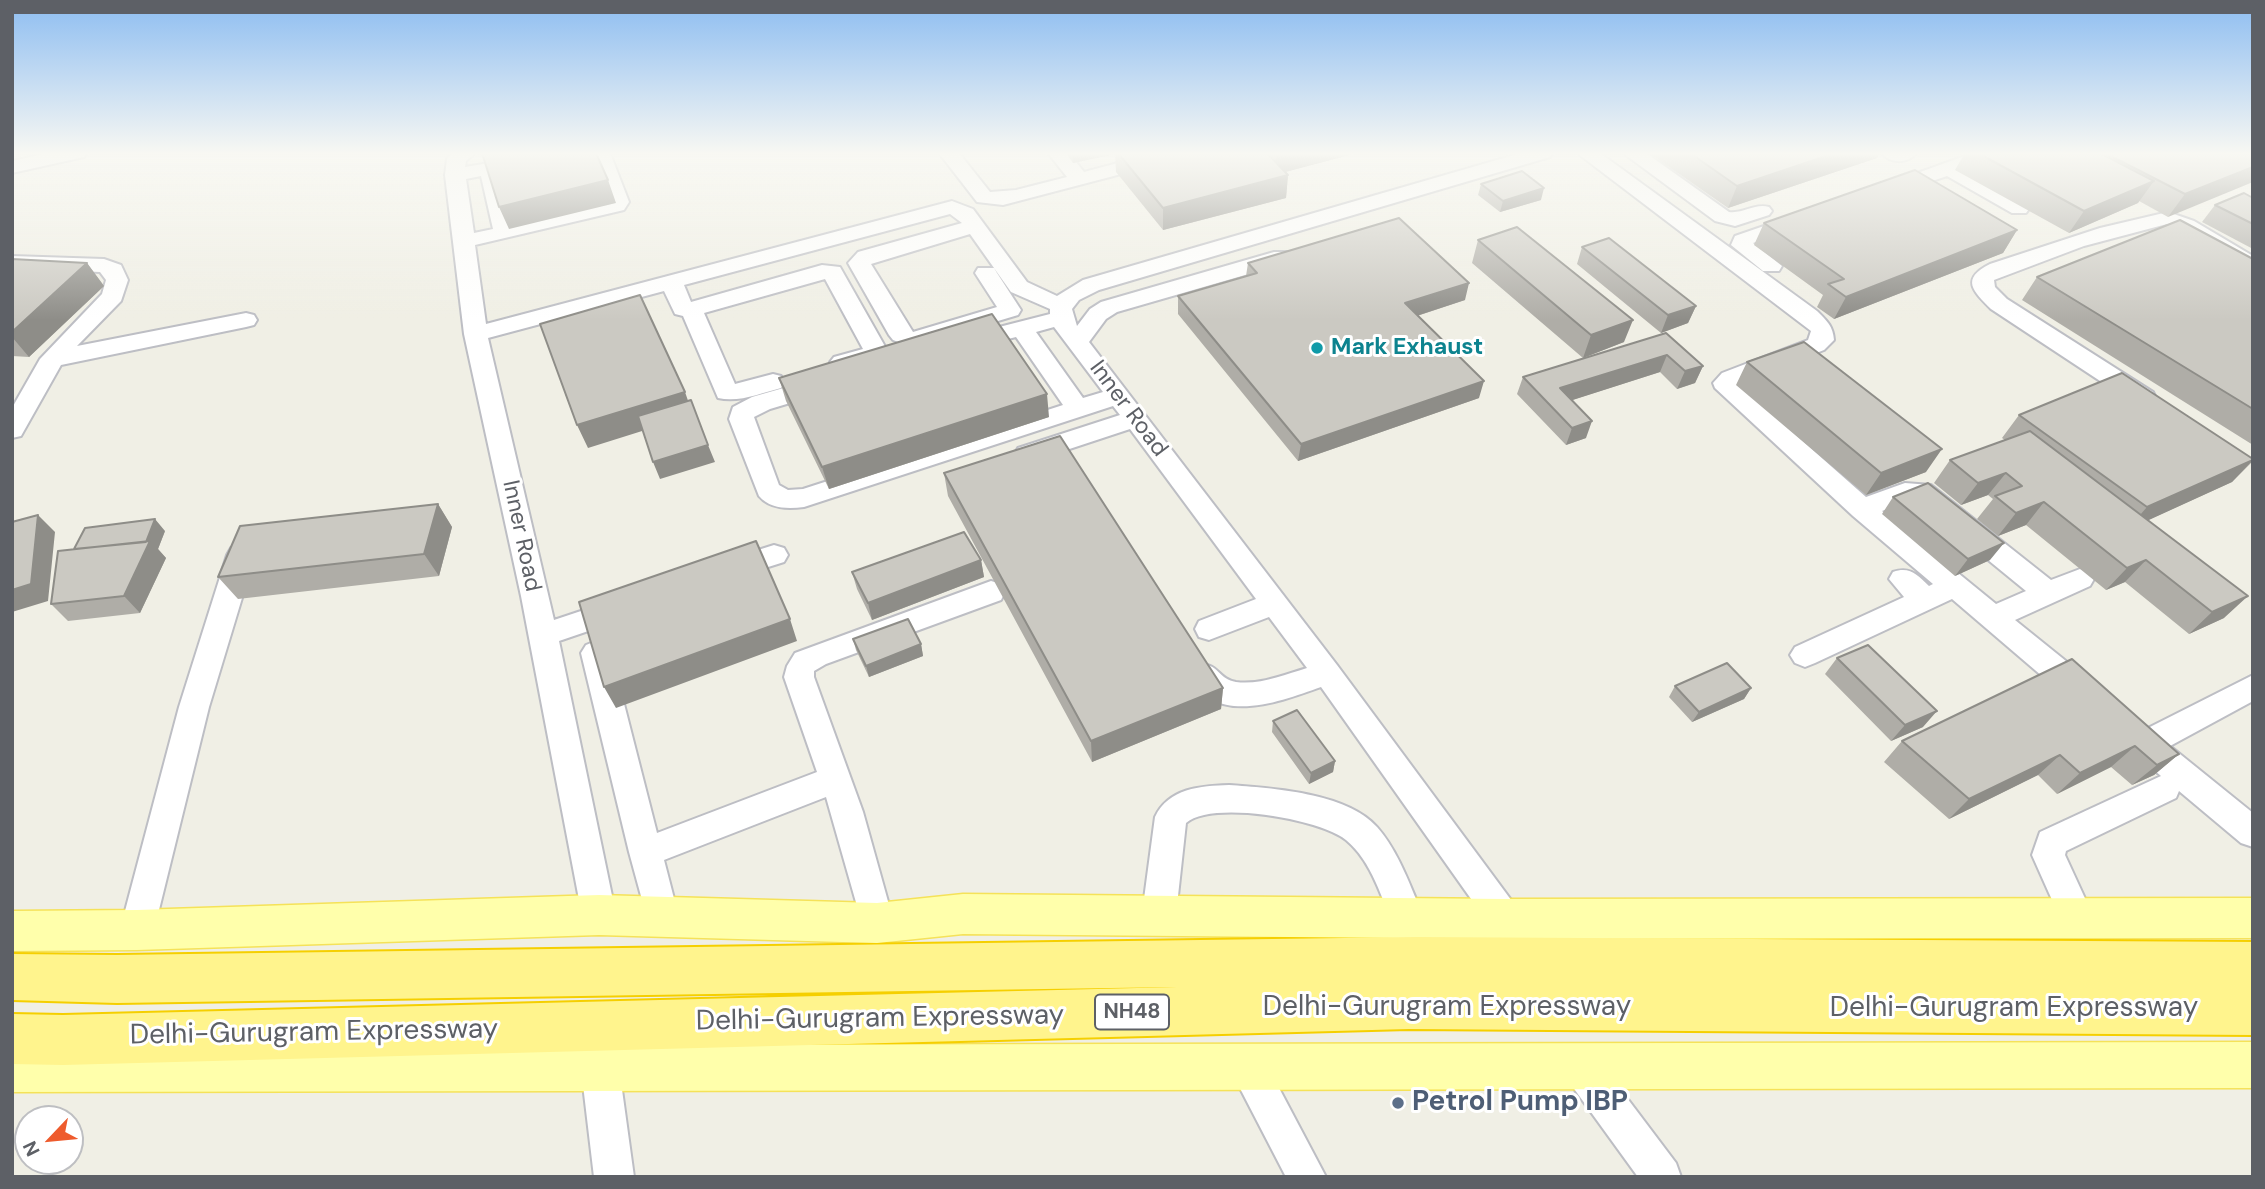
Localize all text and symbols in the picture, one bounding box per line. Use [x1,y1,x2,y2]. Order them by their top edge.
place label: Mark Exhaust [1331,334,1483,362]
marker: Mark Exhaust [1309,340,1325,356]
street label: Inner Road [1083,356,1173,462]
street label: Inner Road [496,478,546,594]
street label: Delhi-Gurugram Expressway [1263,991,1631,1025]
street label: Delhi-Gurugram Expressway [1830,992,2198,1026]
road number: NH48 [1095,995,1169,1030]
street label: Delhi-Gurugram Expressway [696,999,1064,1039]
street label: Delhi-Gurugram Expressway [130,1013,498,1053]
place label: Petrol Pump IBP [1412,1086,1628,1120]
marker: Petrol Pump IBP [1390,1095,1406,1111]
north arrow [14,1105,84,1175]
text: N [17,1137,46,1160]

